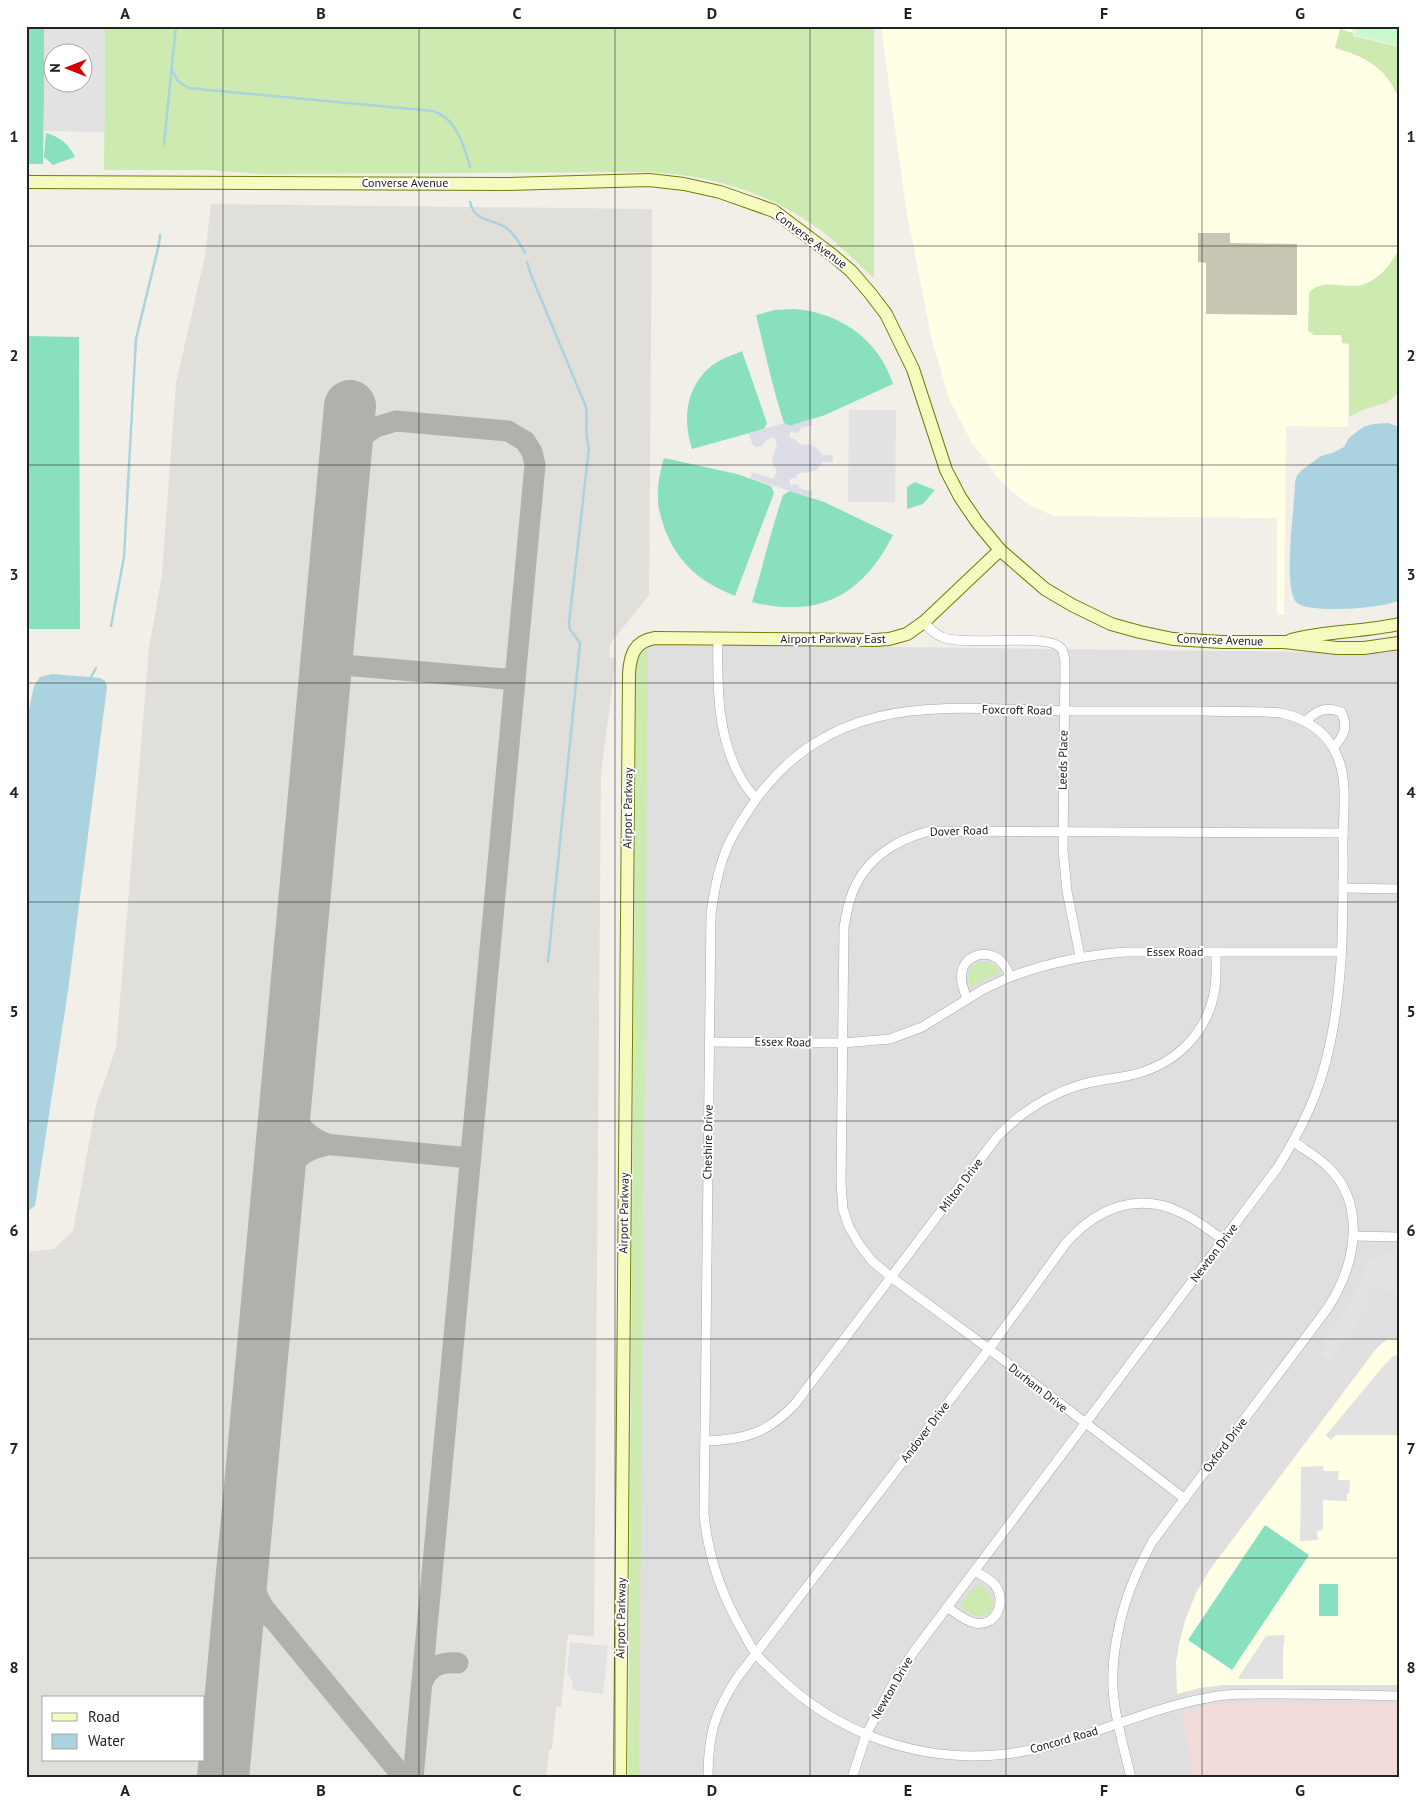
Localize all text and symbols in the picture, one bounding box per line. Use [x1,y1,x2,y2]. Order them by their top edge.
text: A [120,3,130,23]
text: B [316,3,326,23]
text: C [513,3,522,23]
text: D [707,3,717,23]
text: E [904,3,912,23]
text: F [1100,3,1108,23]
text: G [1295,3,1305,23]
north arrow [42,42,92,92]
text: N [46,63,64,73]
text: 1 [9,126,19,146]
text: 1 [1406,126,1416,146]
street label: Converse Avenue [362,175,448,190]
street label: Converse Avenue [772,208,850,272]
text: 2 [9,345,19,365]
text: 2 [1406,345,1416,365]
text: 3 [9,564,19,584]
text: 3 [1406,564,1416,584]
street label: Converse Avenue [1176,630,1264,649]
street label: Airport Parkway East [780,631,886,646]
street label: Foxcroft Road [982,701,1052,718]
street label: Leeds Place [1054,730,1071,790]
street label: Airport Parkway [619,767,636,849]
text: 4 [9,782,19,802]
text: 4 [1406,782,1416,802]
street label: Dover Road [929,822,989,839]
street label: Essex Road [1147,944,1203,959]
text: 5 [9,1001,19,1021]
text: 5 [1406,1001,1416,1021]
street label: Essex Road [754,1034,812,1049]
street label: Cheshire Drive [699,1105,716,1179]
street label: Milton Drive [936,1155,986,1214]
street label: Airport Parkway [615,1172,632,1254]
text: 6 [9,1220,19,1240]
street label: Newton Drive [1187,1220,1241,1285]
text: 6 [1406,1220,1416,1240]
street label: Durham Drive [1006,1360,1071,1415]
street label: Andover Drive [897,1398,952,1465]
street label: Oxford Drive [1199,1414,1250,1475]
text: 7 [9,1438,19,1458]
text: 7 [1406,1438,1416,1458]
street label: Airport Parkway [612,1577,629,1659]
street label: Newton Drive [868,1654,916,1722]
text: 8 [9,1657,19,1677]
text: 8 [1406,1657,1416,1677]
legend [42,1696,205,1762]
text: Road [88,1707,120,1726]
street label: Concord Road [1028,1723,1100,1756]
text: Water [88,1731,125,1750]
text: A [120,1780,130,1800]
text: B [316,1780,326,1800]
text: C [513,1780,522,1800]
text: D [707,1780,717,1800]
text: E [904,1780,912,1800]
text: F [1100,1780,1108,1800]
text: G [1295,1780,1305,1800]

